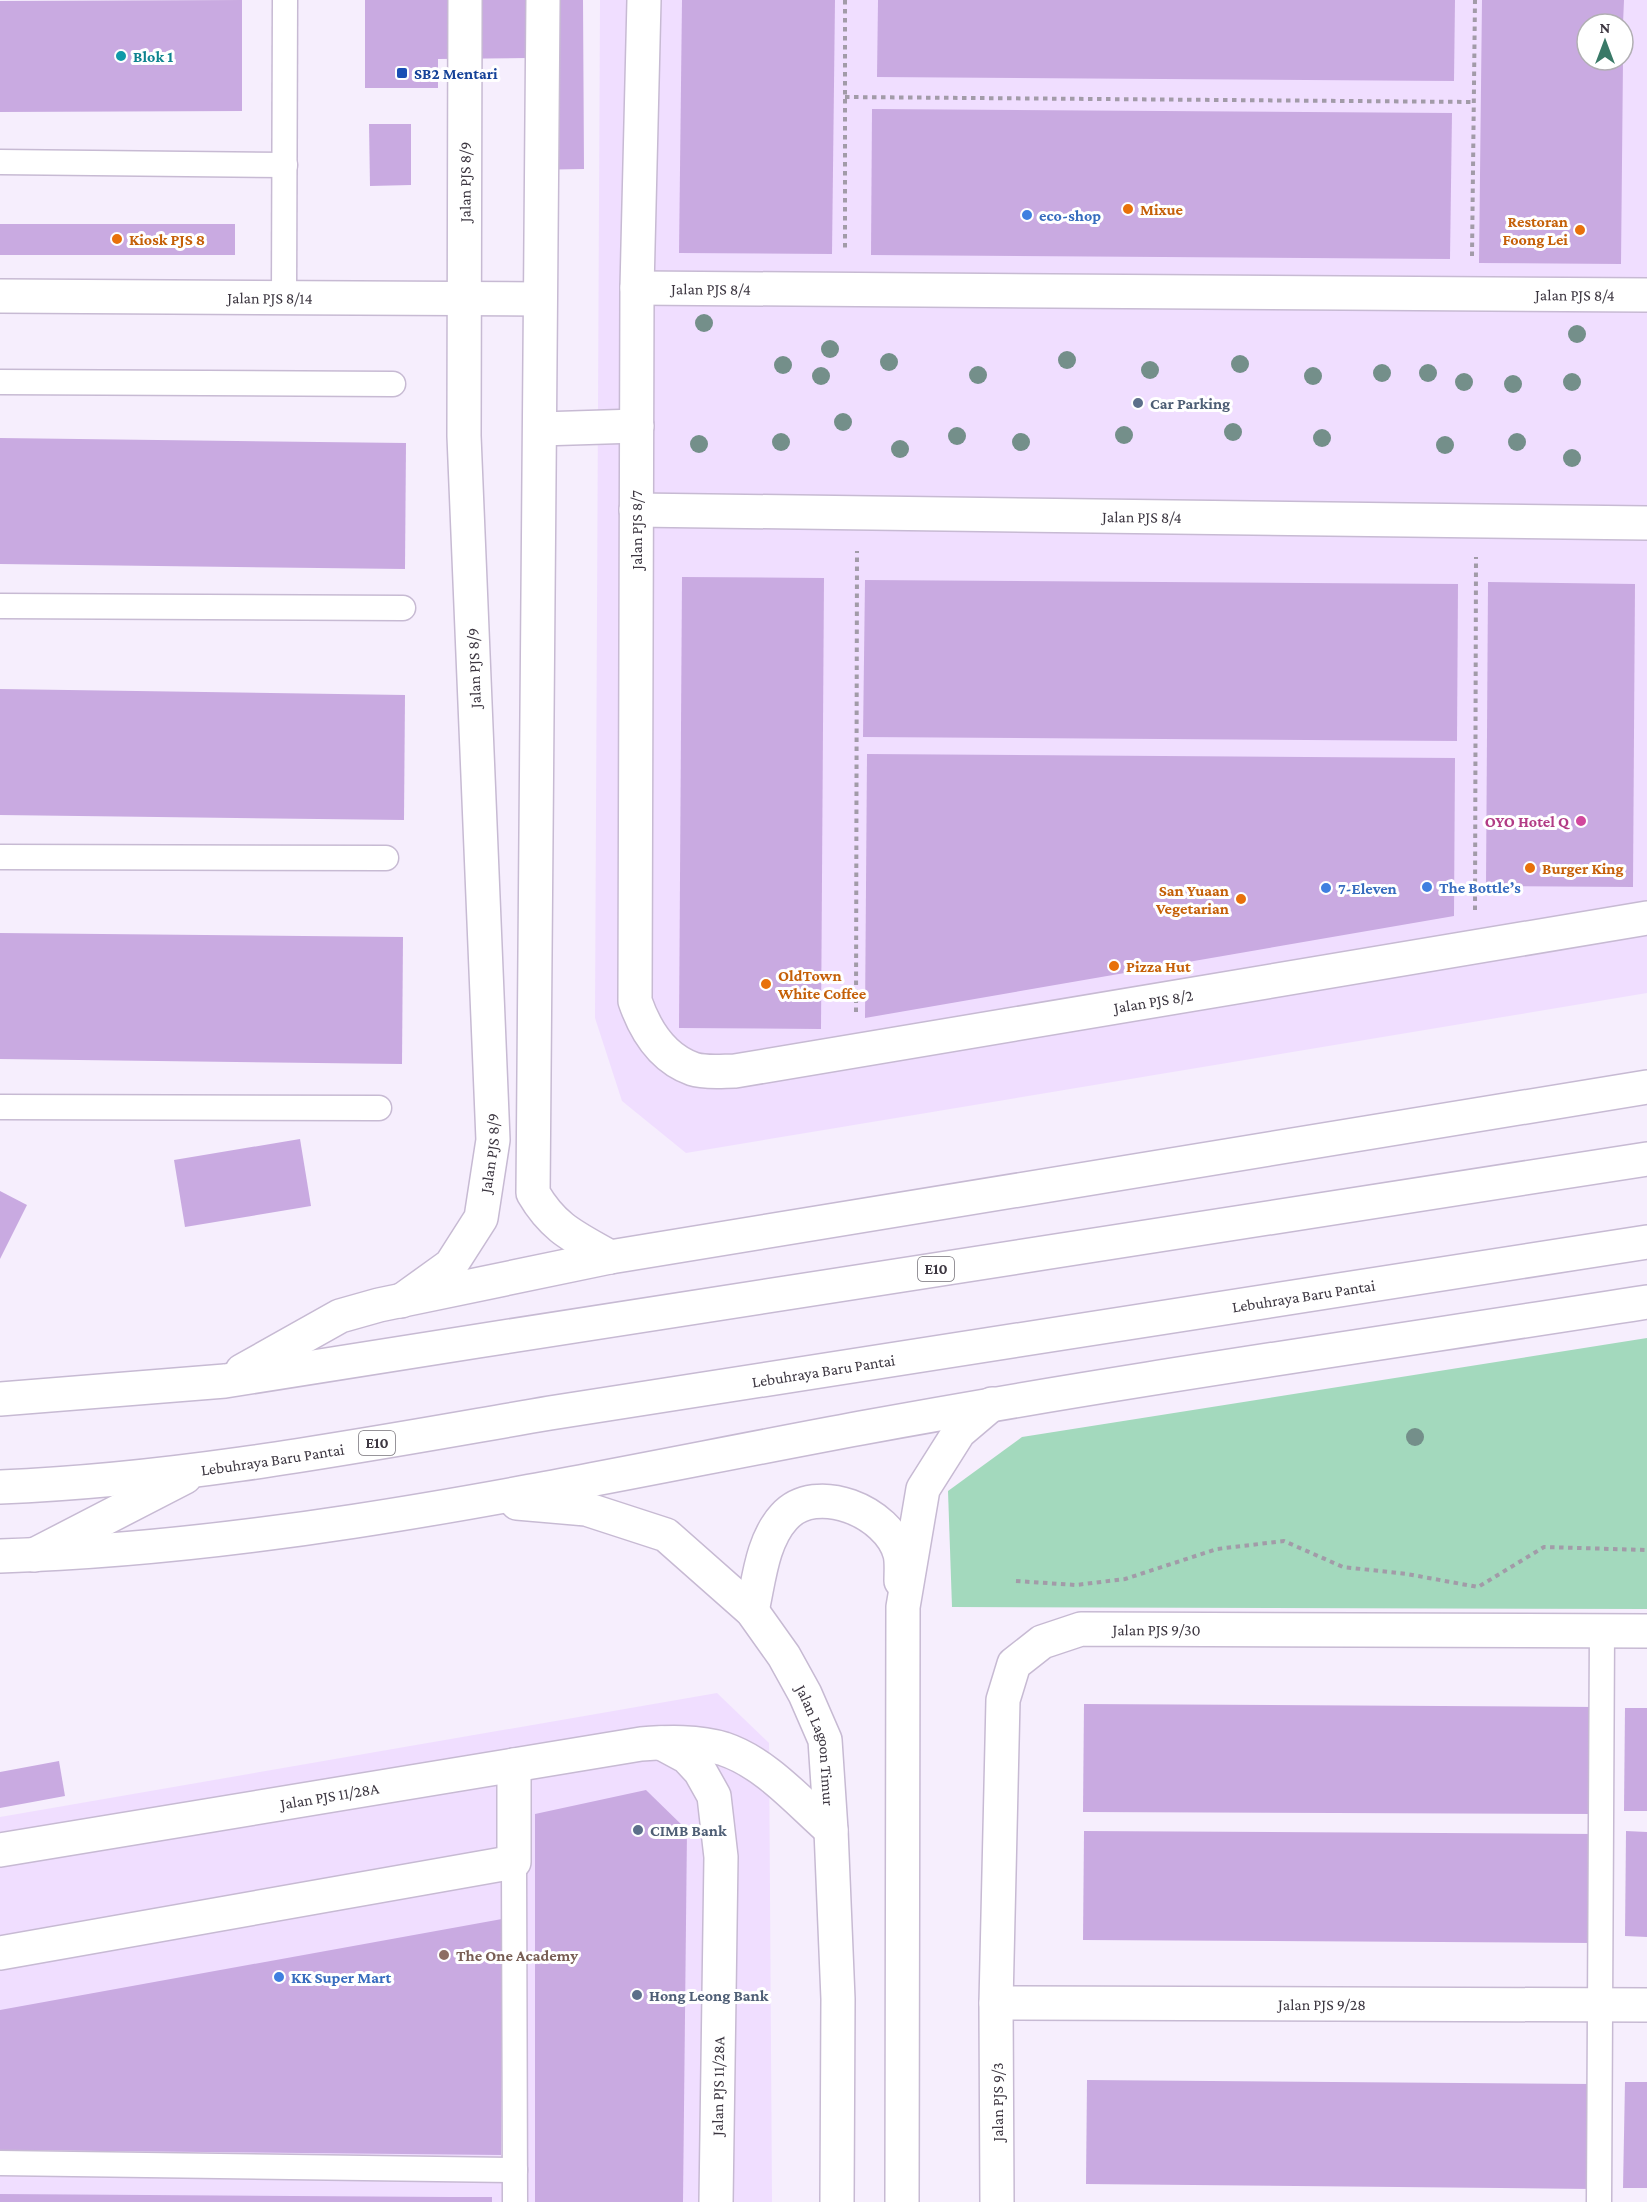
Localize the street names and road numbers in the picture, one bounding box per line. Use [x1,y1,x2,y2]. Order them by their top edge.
street label: Jalan PJS 8/9 [456,142,474,224]
street label: Jalan PJS 8/4 [669,280,751,298]
street label: Jalan PJS 8/4 [1533,286,1615,304]
street label: Jalan PJS 8/14 [225,289,313,307]
street label: Jalan PJS 8/7 [628,490,646,572]
street label: Jalan PJS 8/4 [1100,507,1182,526]
street label: Jalan PJS 8/9 [464,627,485,710]
street label: Jalan PJS 8/2 [1111,986,1195,1017]
street label: Jalan PJS 8/9 [476,1113,502,1196]
road number: E10 [918,1257,954,1281]
street label: Lebuhraya Baru Pantai [1231,1276,1376,1315]
street label: Lebuhraya Baru Pantai [751,1351,896,1390]
road number: E10 [359,1431,395,1455]
street label: Lebuhraya Baru Pantai [200,1440,345,1478]
street label: Jalan PJS 9/30 [1110,1621,1201,1639]
street label: Jalan Lagoon Timur [791,1680,838,1807]
street label: Jalan PJS 11/28A [277,1779,381,1813]
street label: Jalan PJS 9/28 [1276,1995,1366,2014]
street label: Jalan PJS 11/28A [709,2035,728,2138]
street label: Jalan PJS 9/3 [989,2062,1007,2144]

